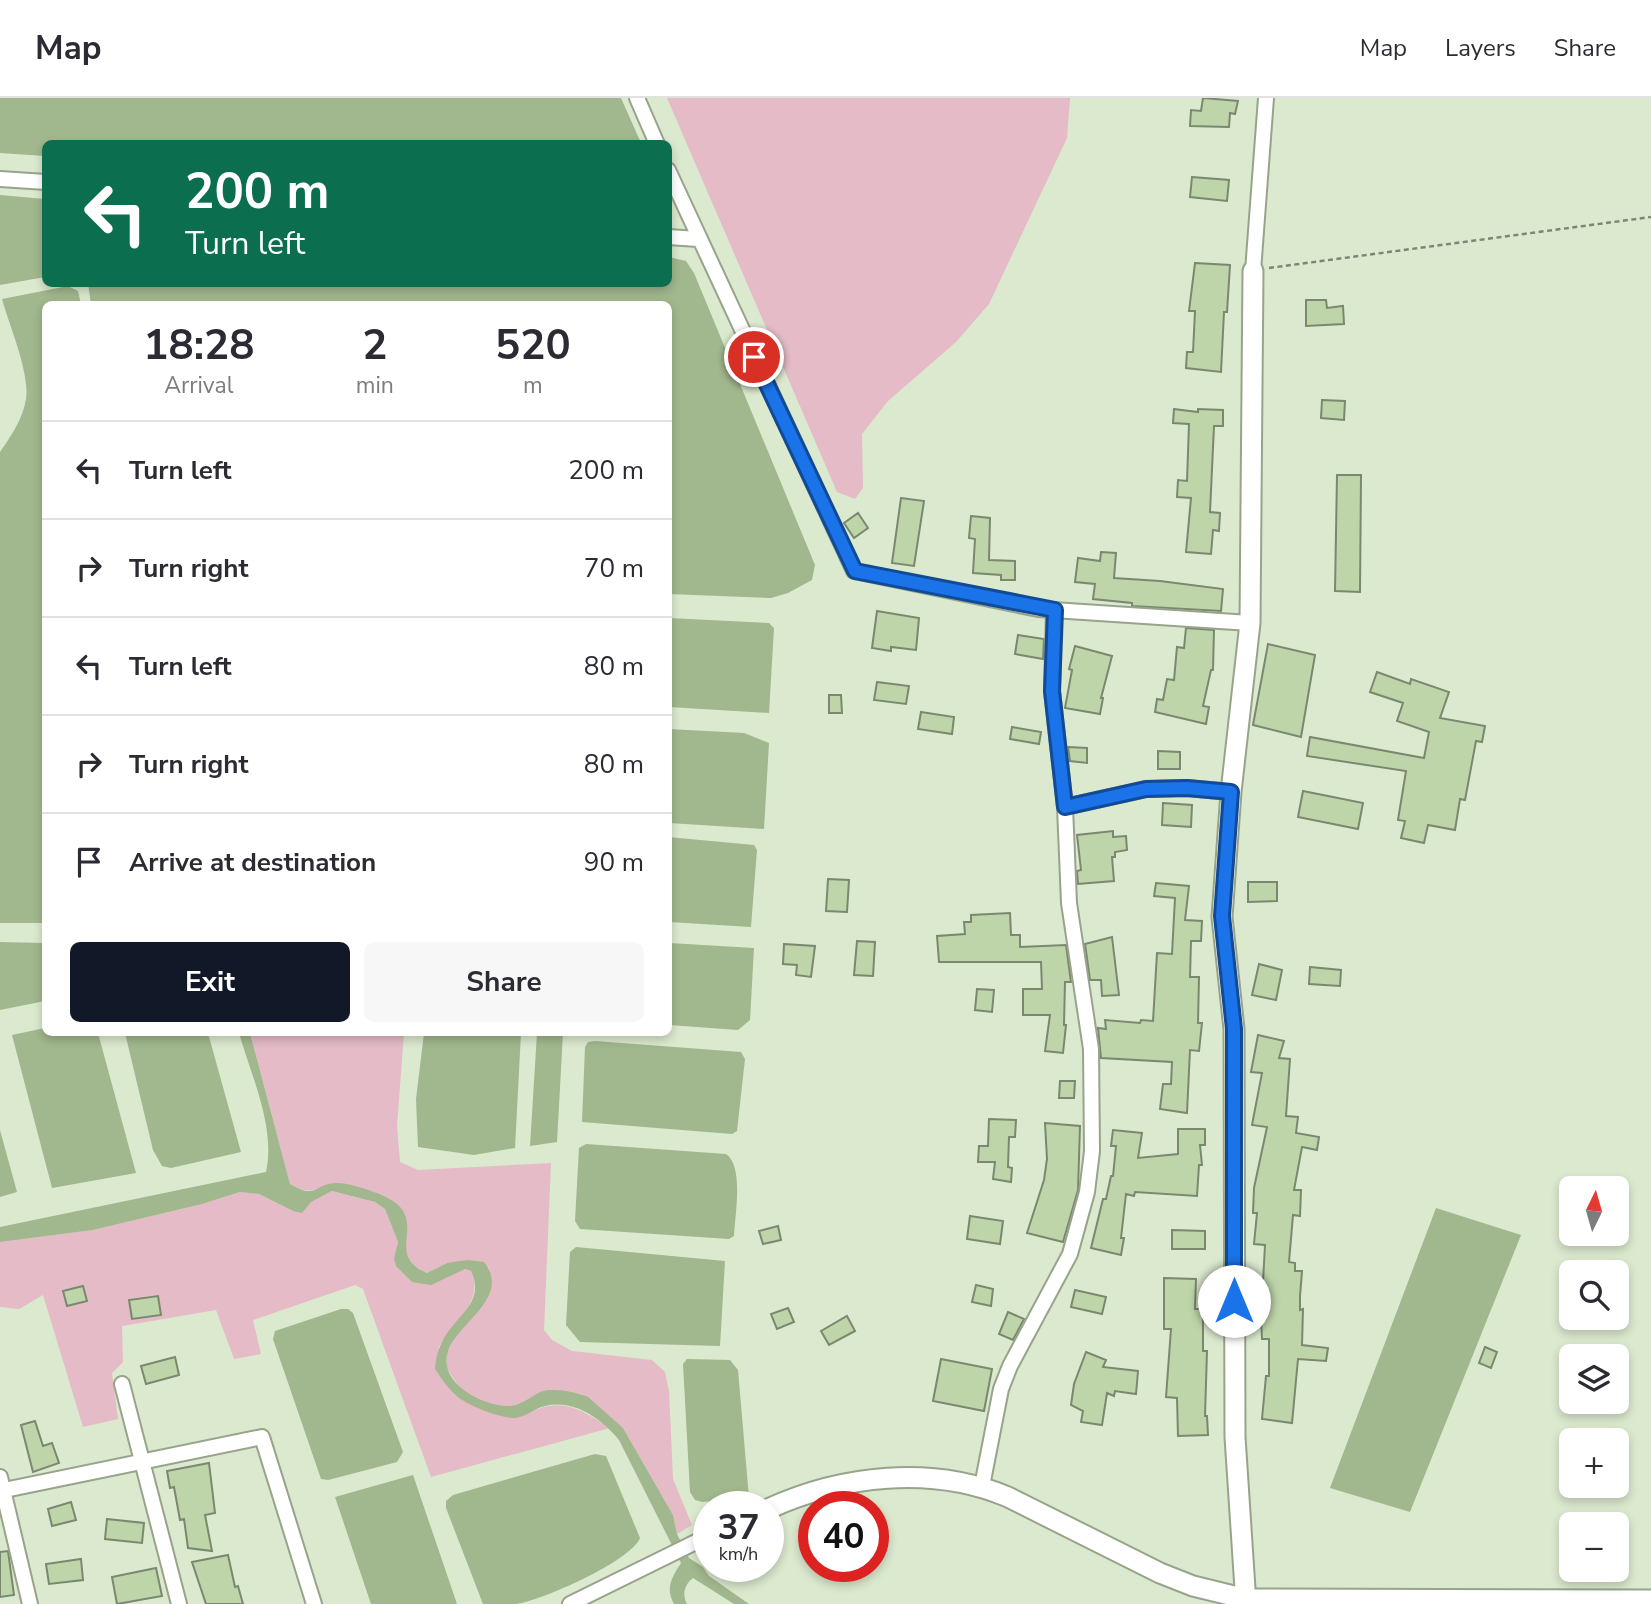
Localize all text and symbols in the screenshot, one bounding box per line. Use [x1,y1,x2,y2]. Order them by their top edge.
text: Map [35,26,102,71]
text: Map [1360,32,1407,64]
text: Layers [1445,32,1516,64]
text: Share [1554,32,1616,64]
text: 200 m [185,158,329,225]
icon: left [70,168,161,259]
text: Turn left [185,222,305,265]
text: 18:28 [143,317,254,374]
text: 2 [362,317,387,374]
text: 520 [495,317,571,374]
pin [724,327,784,387]
icon: arrive [735,338,773,376]
text: Arrival [164,370,233,401]
text: min [356,370,394,401]
text: m [523,370,543,401]
icon: left [70,451,108,489]
text: Turn left [129,453,232,488]
text: 200 m [568,453,644,488]
icon: right [70,549,108,587]
text: Turn right [129,551,248,586]
text: 70 m [584,551,644,586]
icon: left [70,647,108,685]
text: Turn left [129,649,232,684]
text: 80 m [584,649,644,684]
icon: right [70,745,108,783]
text: Turn right [129,747,248,782]
text: 80 m [584,747,644,782]
icon: arrive [70,843,108,881]
text: Arrive at destination [129,845,376,880]
text: 90 m [584,845,644,880]
button: Exit [70,942,350,1022]
button: Share [364,942,644,1022]
north arrow [1559,1176,1629,1246]
map controls [1559,1176,1629,1582]
button: search [1559,1260,1629,1330]
position arrow [1197,1264,1271,1338]
button: layers [1559,1344,1629,1414]
button: + [1559,1428,1629,1498]
speed limit sign: 40 [798,1491,889,1582]
text: 37 [717,1504,760,1551]
button: − [1559,1512,1629,1582]
text: km/h [719,1542,758,1566]

